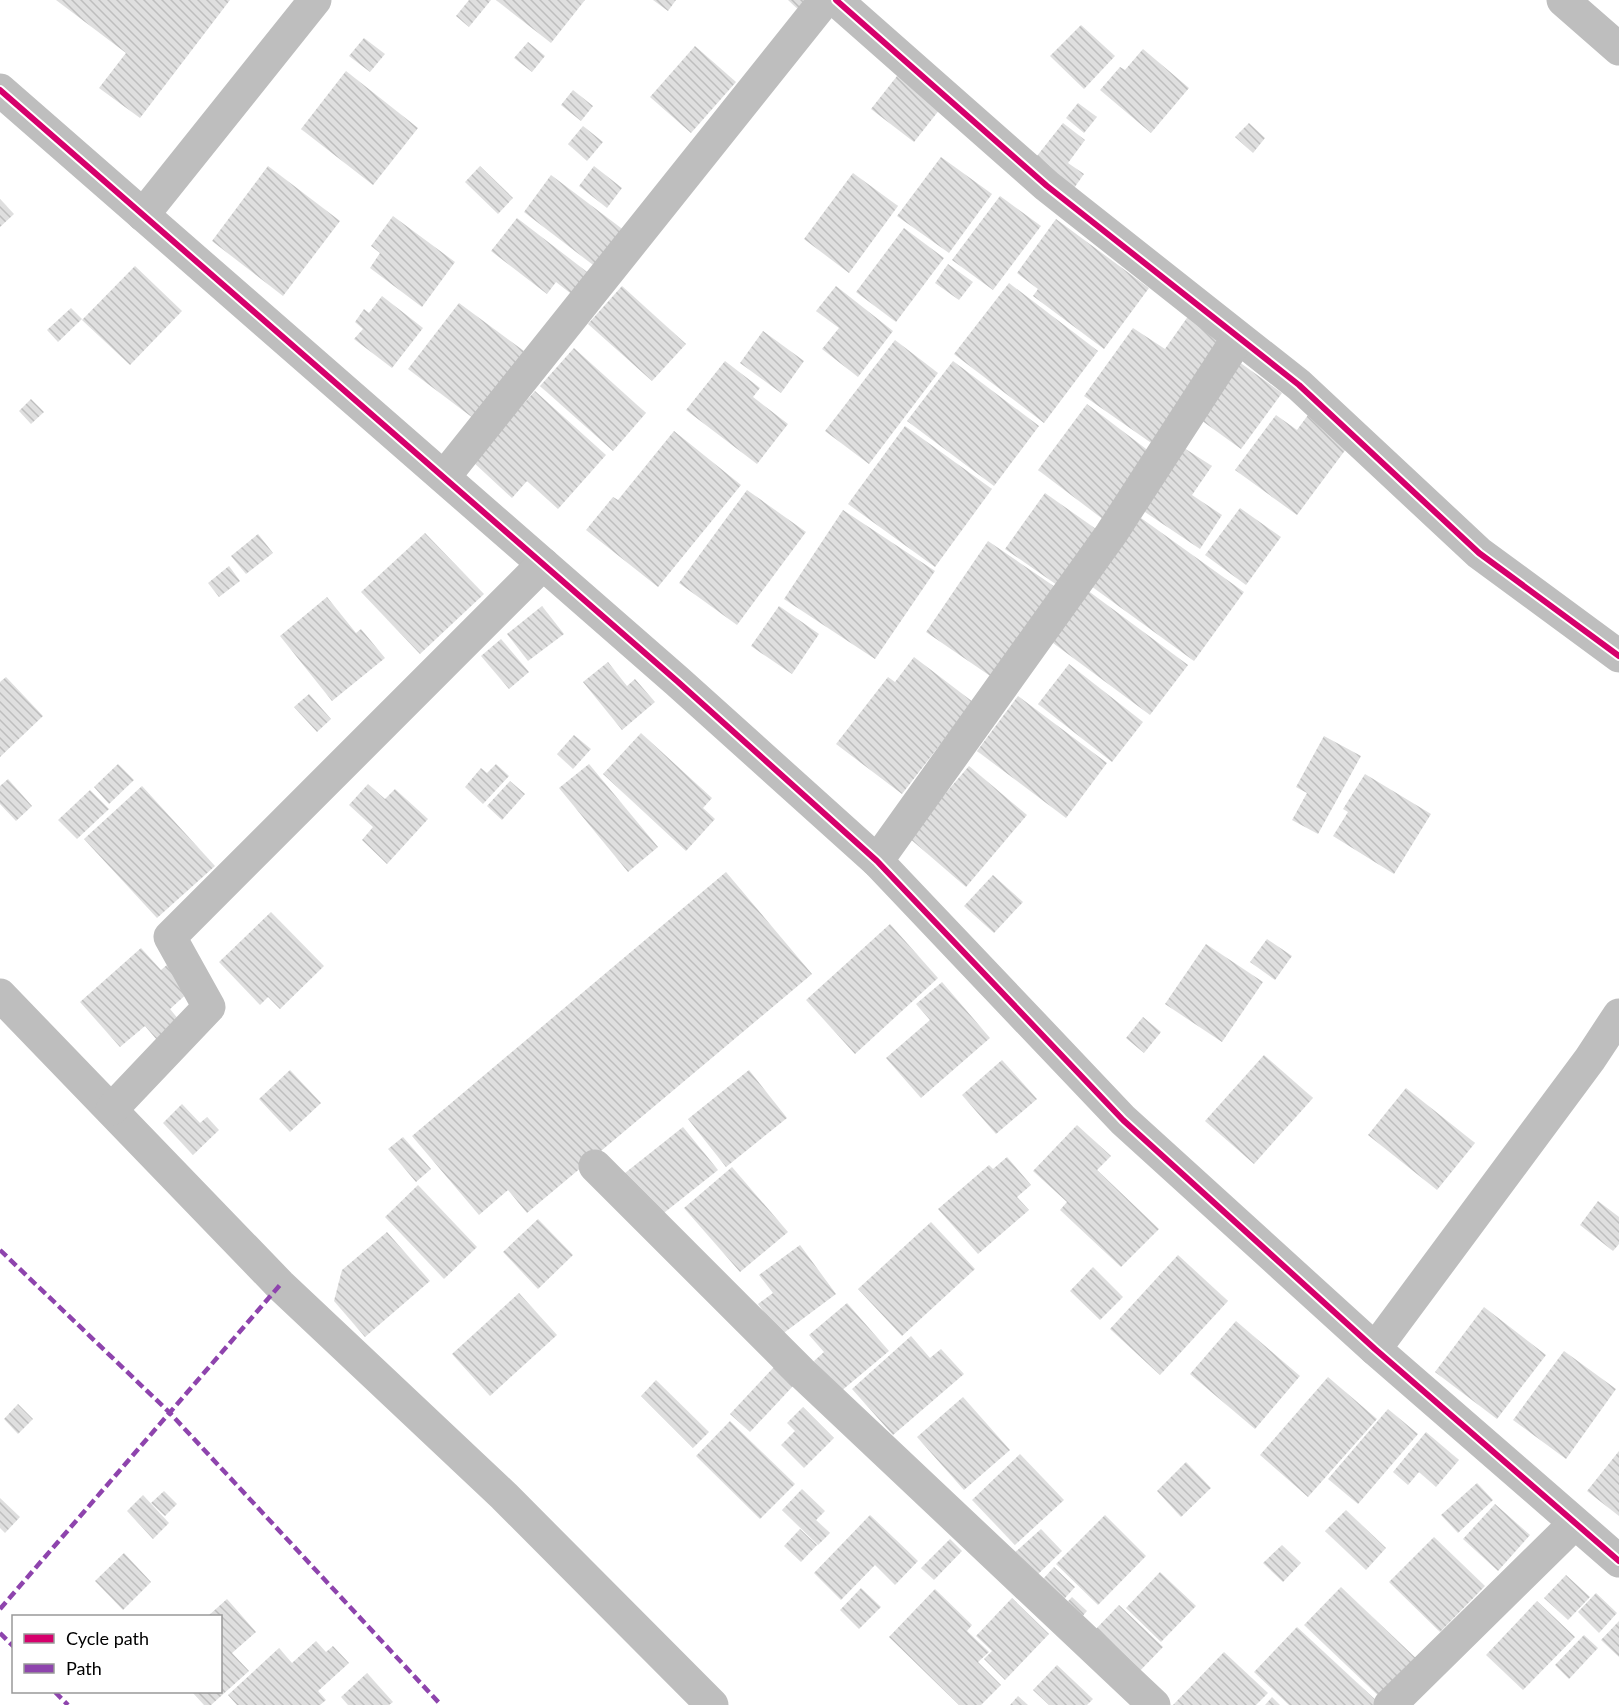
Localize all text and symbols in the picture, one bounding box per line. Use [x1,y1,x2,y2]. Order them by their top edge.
legend [12,1615,222,1693]
text: Cycle path [66,1627,149,1649]
text: Path [66,1657,102,1679]

